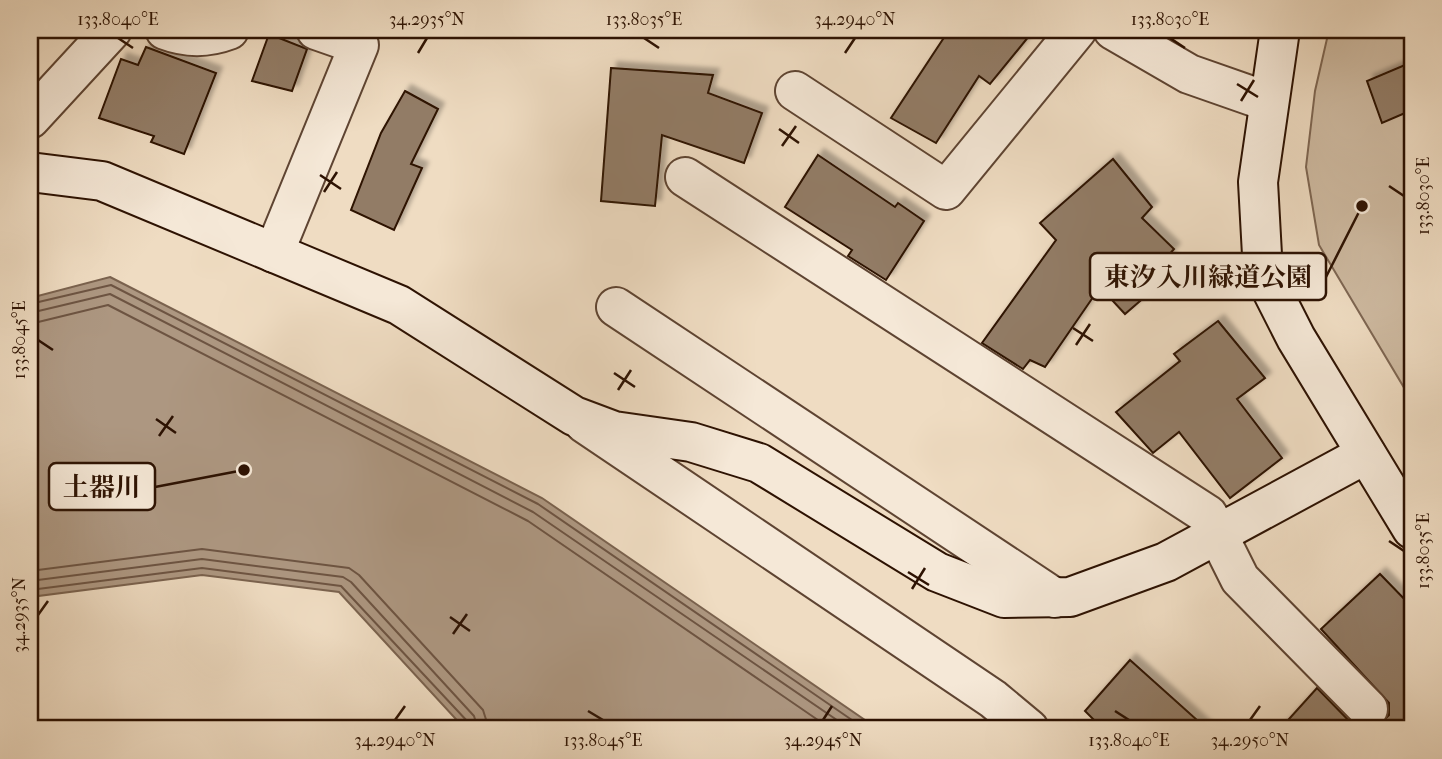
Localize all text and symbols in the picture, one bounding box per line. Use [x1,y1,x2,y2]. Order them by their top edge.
text: 133.8040°E [77,9,159,30]
text: 34.2935°N [389,9,465,30]
text: 133.8035°E [606,9,682,30]
text: 34.2940°N [814,9,896,30]
text: 133.8030°E [1131,9,1209,30]
text: 133.8030°E [1413,157,1434,235]
callout: 東汐入川緑道公園 [1090,253,1326,300]
text: 東汐入川緑道公園 [1104,262,1312,293]
text: 133.8045°E [9,301,30,379]
callout: 土器川 [49,463,155,510]
text: 土器川 [63,472,141,503]
text: 133.8035°E [1413,513,1434,589]
text: 34.2935°N [9,577,30,653]
text: 34.2940°N [354,730,436,751]
text: 133.8045°E [564,730,642,751]
text: 34.2945°N [784,730,863,751]
text: 133.8040°E [1088,730,1170,751]
text: 34.2950°N [1211,730,1290,751]

